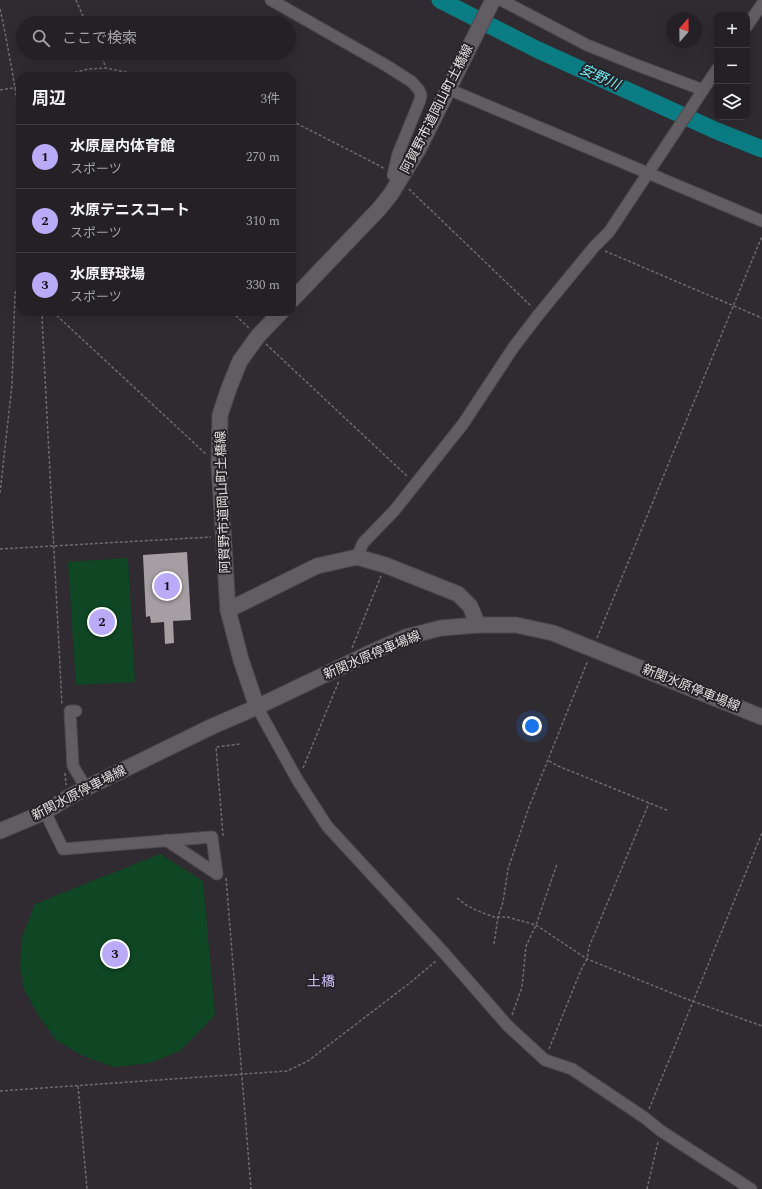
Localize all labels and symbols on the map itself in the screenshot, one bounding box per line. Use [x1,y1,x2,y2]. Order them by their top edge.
north arrow [666,12,702,48]
street label: 阿賀野市道岡山町土橋線 [396,41,478,177]
water label: 安野川 [577,59,625,96]
street label: 阿賀野市道岡山町土橋線 [211,430,235,574]
pin: 1 [154,571,180,601]
pin: 2 [89,607,115,637]
street label: 新関水原停車場線 [320,625,424,685]
street label: 新関水原停車場線 [639,659,743,717]
your location [522,716,542,736]
street label: 新関水原停車場線 [28,760,130,826]
pin: 3 [102,939,128,969]
district label: 土橋 [307,971,335,992]

